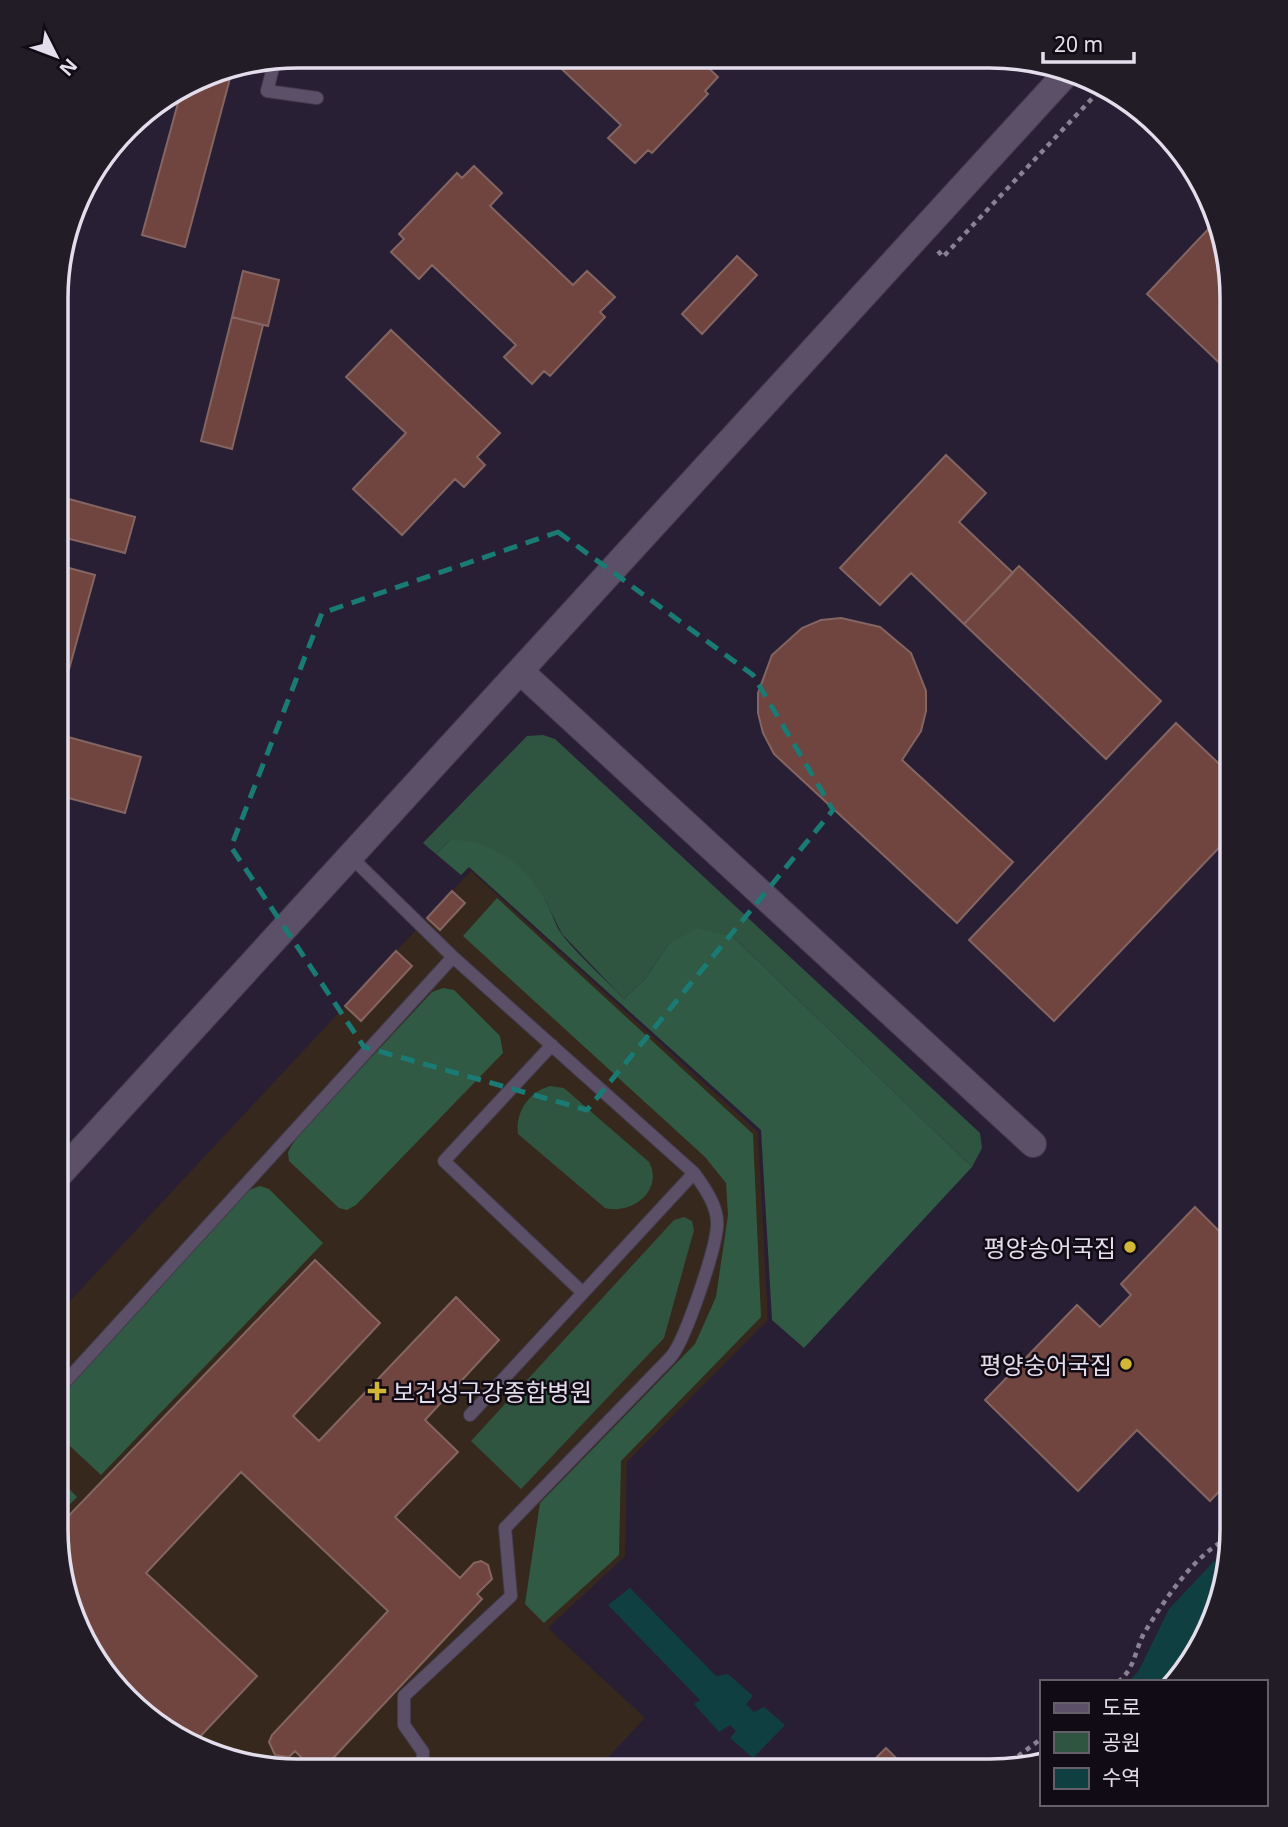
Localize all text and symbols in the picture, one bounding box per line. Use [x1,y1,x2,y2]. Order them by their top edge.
north arrow [21,21,91,91]
scale bar [1043,21,1134,65]
text: 20 m [1054,30,1103,58]
text: N [54,53,83,82]
place label: 평양송어국집 [984,1231,1116,1264]
marker: 평양송어국집 [1122,1239,1138,1255]
place label: 평양숭어국집 [980,1348,1112,1381]
marker: 평양숭어국집 [1118,1356,1134,1372]
place label: 보건성구강종합병원 [393,1375,592,1408]
marker: 보건성구강종합병원 [367,1381,387,1401]
legend [1040,1680,1267,1806]
text: 도로 [1102,1693,1141,1721]
text: 공원 [1102,1728,1141,1756]
text: 수역 [1102,1763,1141,1791]

